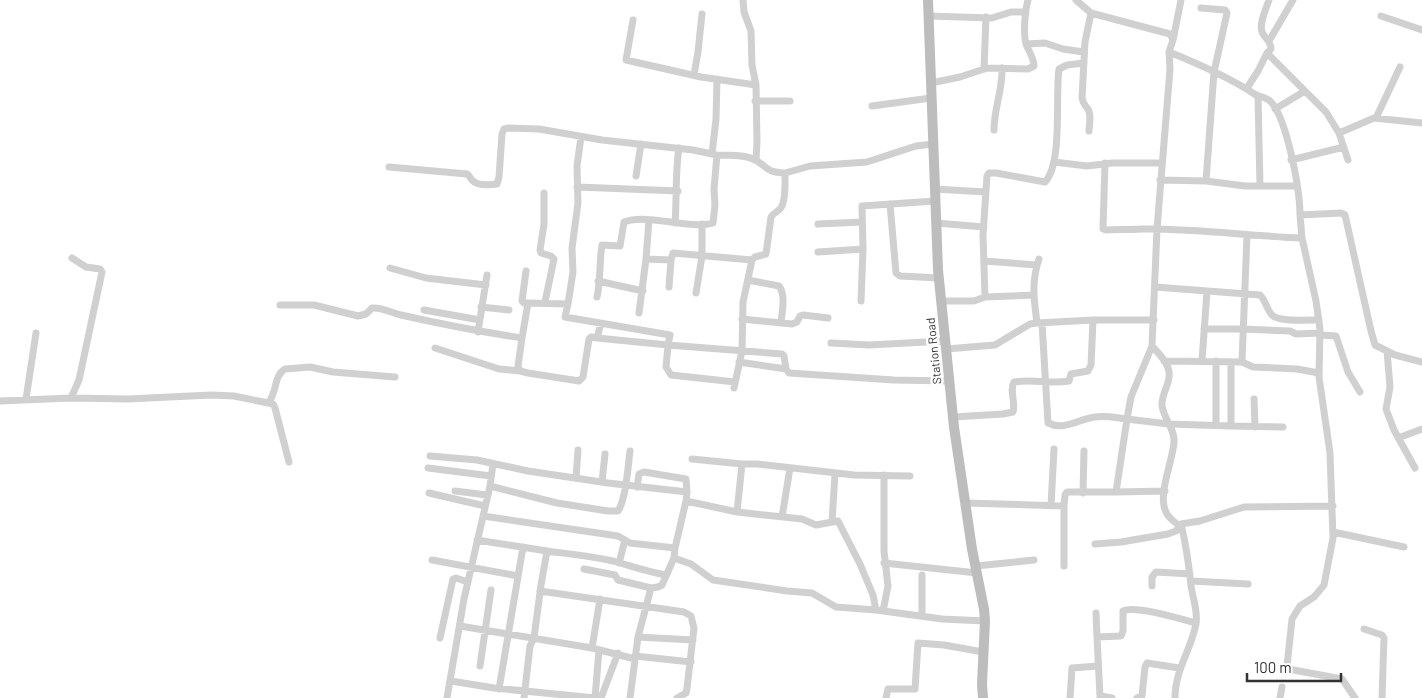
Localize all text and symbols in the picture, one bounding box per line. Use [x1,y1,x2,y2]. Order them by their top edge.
street label: Station Road [923,317,943,385]
scale bar [1247,650,1341,682]
text: 100 m [1254,658,1292,676]

